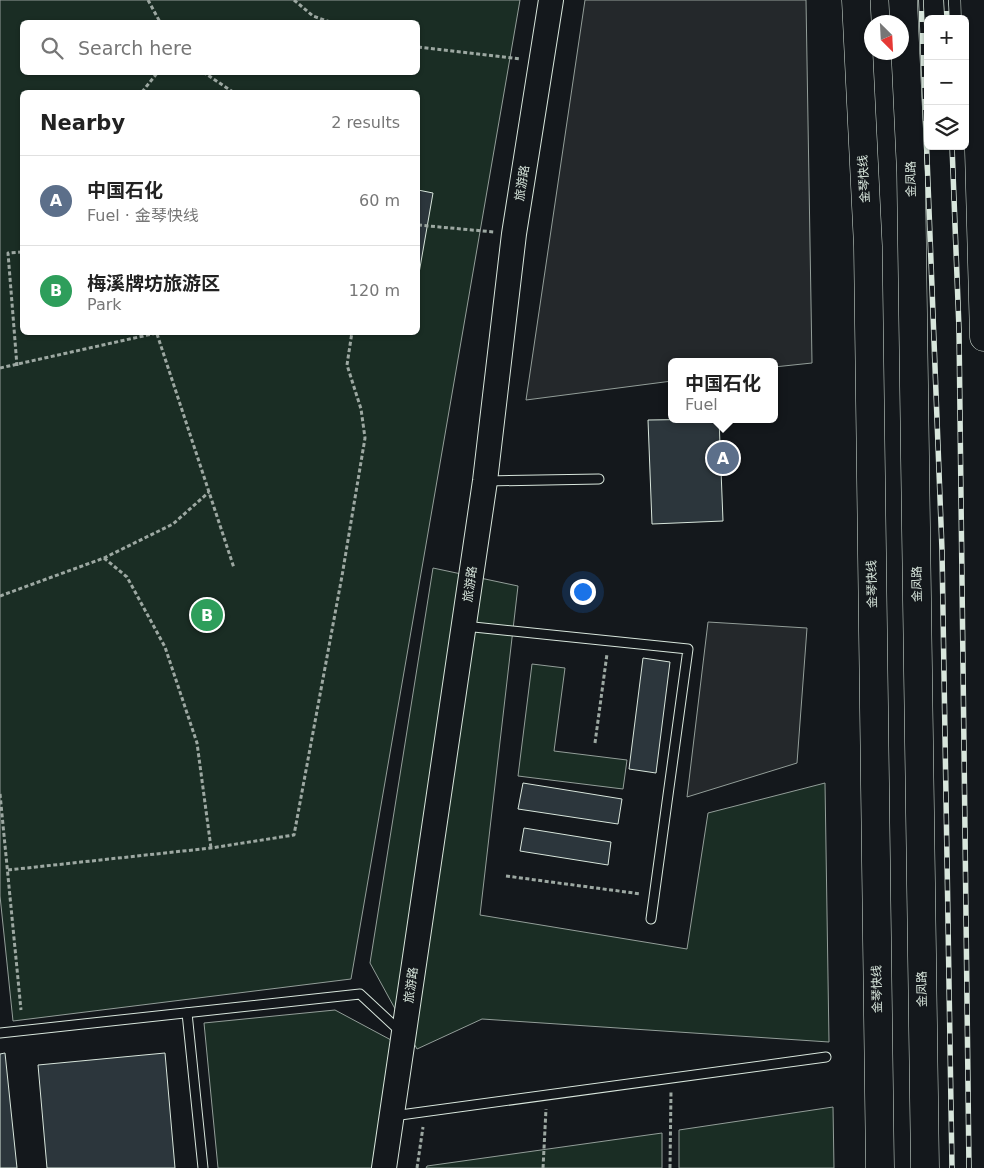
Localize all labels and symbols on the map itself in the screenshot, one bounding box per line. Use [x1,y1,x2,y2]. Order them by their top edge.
north arrow [864,15,909,60]
street label: 金琴快线 [856,155,872,203]
street label: 金凤路 [904,161,918,197]
street label: 旅游路 [512,164,532,202]
pin: A [707,439,739,477]
street label: 金琴快线 [865,560,879,608]
street label: 旅游路 [461,565,479,603]
street label: 金凤路 [910,566,924,602]
your location [570,579,596,605]
pin: B [191,596,223,634]
street label: 金琴快线 [870,965,884,1013]
street label: 旅游路 [402,966,420,1004]
street label: 金凤路 [915,971,929,1007]

